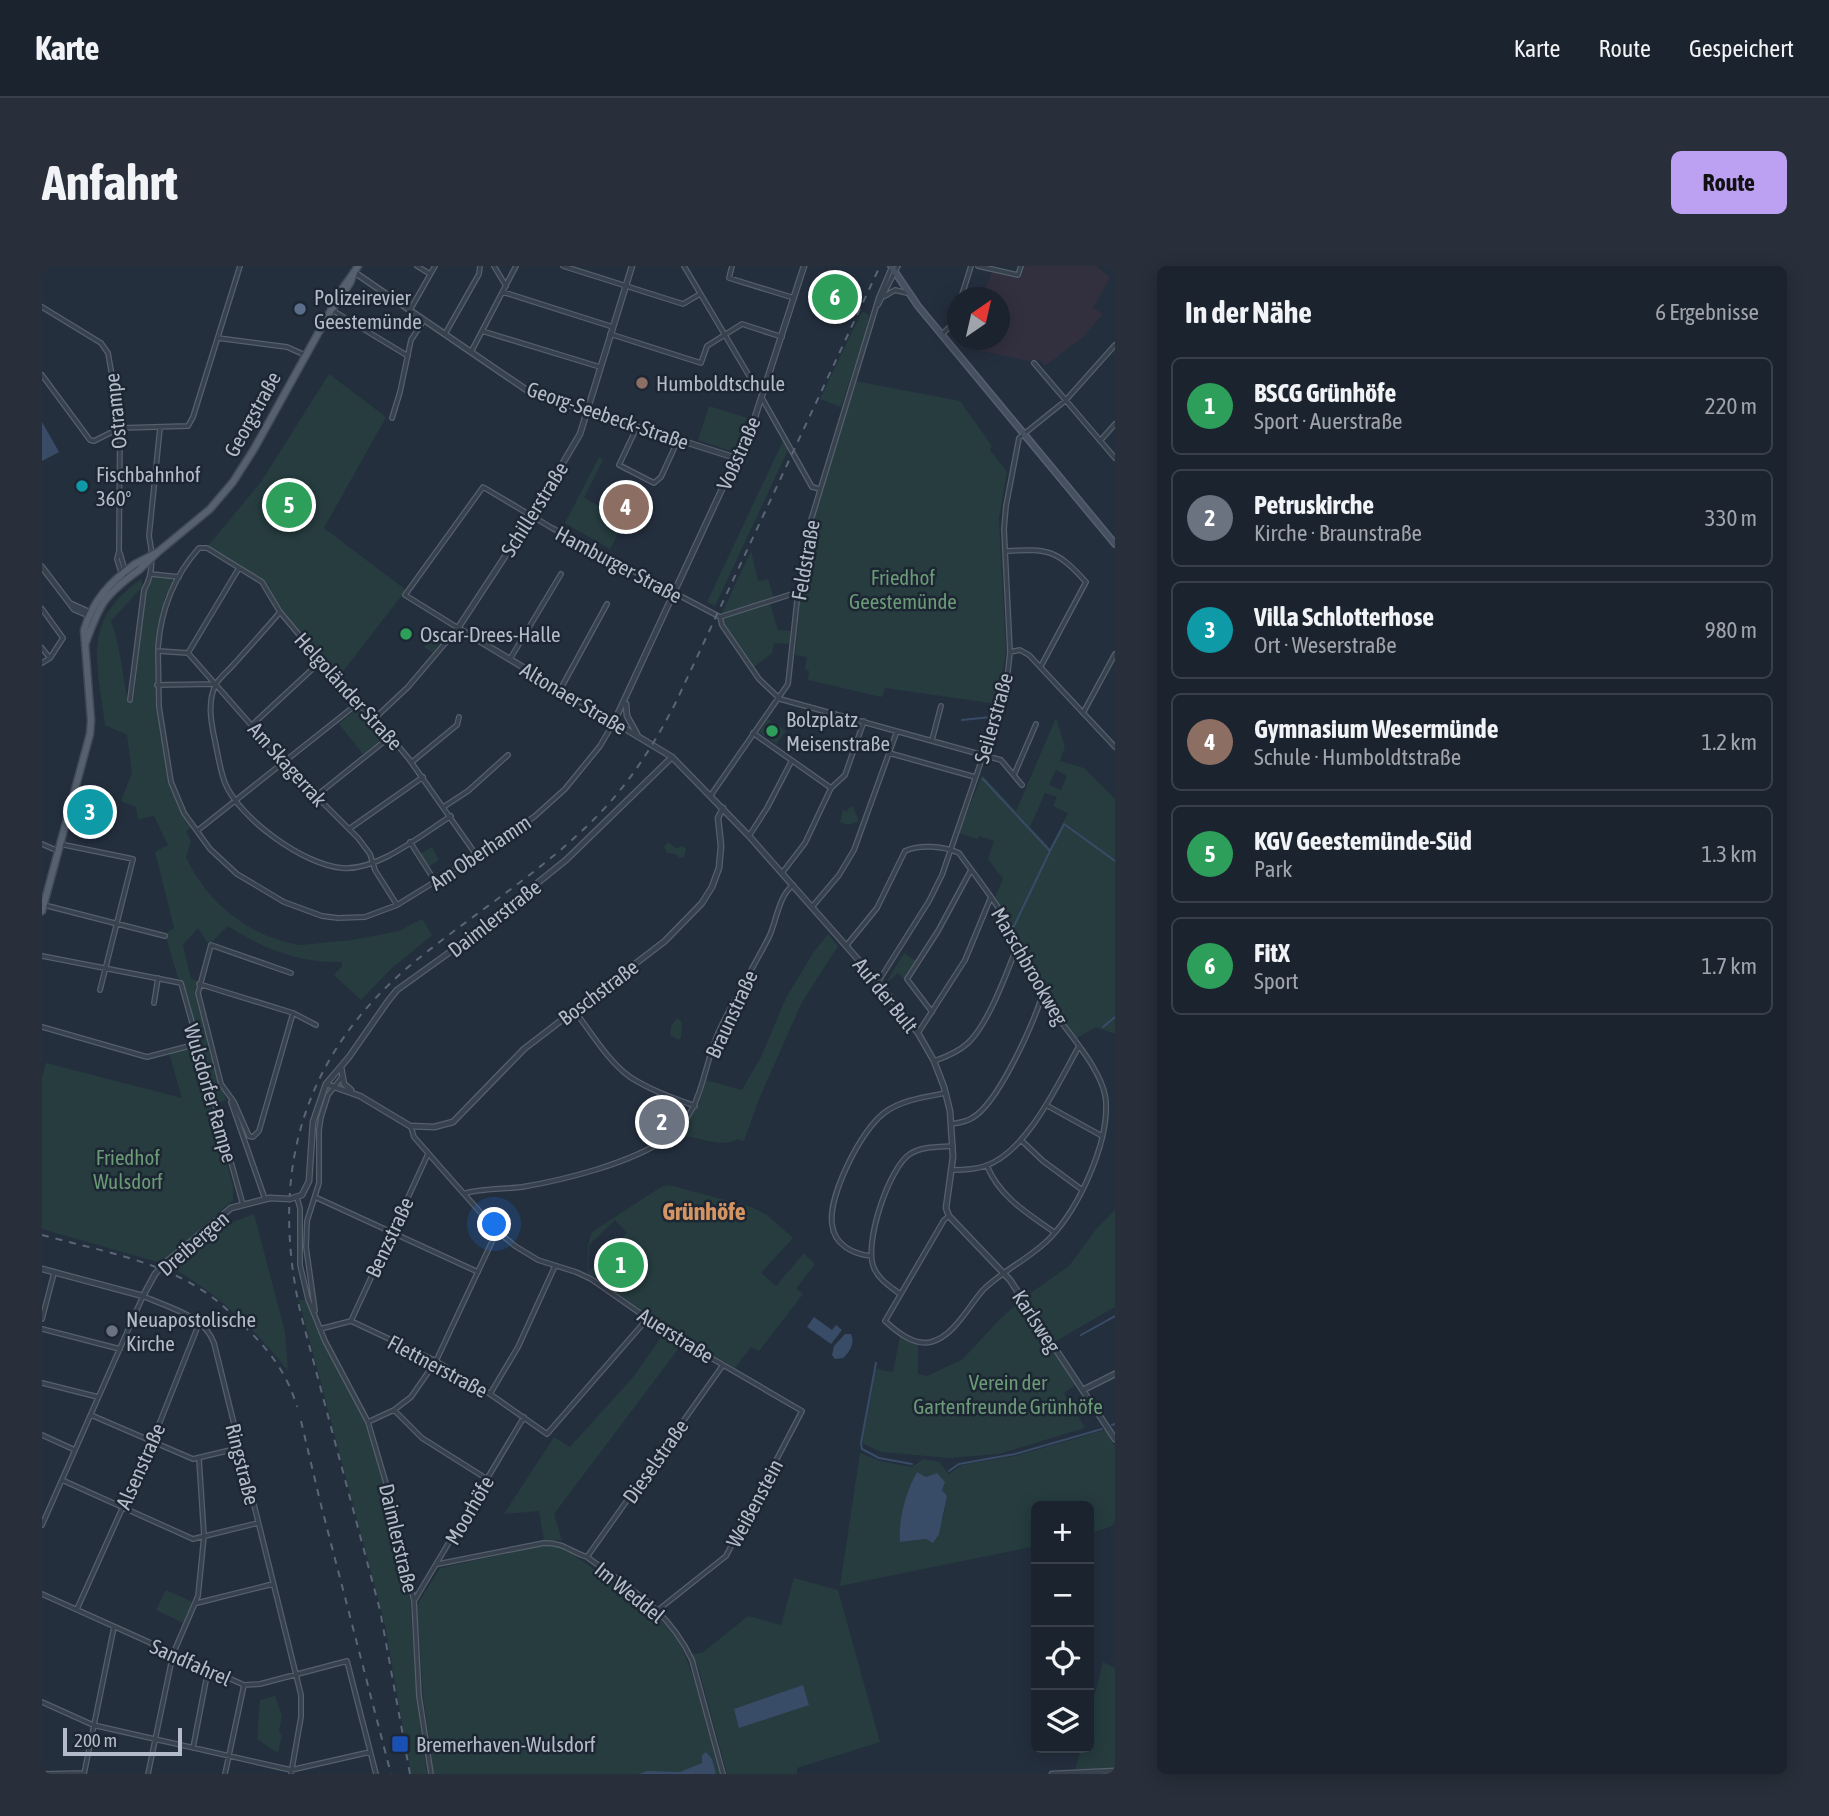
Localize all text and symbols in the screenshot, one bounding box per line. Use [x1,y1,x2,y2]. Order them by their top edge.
text: Karte [35,29,99,67]
text: Karte [1514,35,1560,62]
text: Route [1598,35,1651,62]
text: Gespeichert [1689,35,1794,62]
button: Route [1671,151,1787,214]
text: Anfahrt [42,154,178,210]
pin: 6 [812,271,858,323]
place label: Polizeirevier Geestemünde [314,285,422,333]
north arrow [947,287,1010,350]
text: In der Nähe [1185,295,1312,329]
text: 6 Ergebnisse [1655,299,1759,325]
marker: Polizeirevier Geestemünde [292,301,308,317]
street label: Georgstraße [219,367,285,461]
place label: Humboldtschule [656,371,785,395]
street label: Ostrampe [99,372,131,450]
marker: Humboldtschule [634,375,650,391]
street label: Georg-Seebeck-Straße [524,376,692,454]
text: BSCG Grünhöfe [1254,378,1396,408]
text: 1 [1205,393,1215,419]
text: 220 m [1705,393,1757,419]
text: Sport · Auerstraße [1254,408,1402,434]
street label: Voßstraße [711,413,765,493]
street label: Schillerstraße [496,457,572,561]
place label: Fischbahnhof 360° [96,462,201,510]
marker: Fischbahnhof 360° [74,478,90,494]
pin: 5 [266,479,312,531]
pin: 4 [603,481,649,533]
text: Petruskirche [1254,490,1374,520]
text: 2 [1205,505,1215,531]
text: 330 m [1705,505,1757,531]
street label: Feldstraße [786,518,824,602]
text: Kirche · Braunstraße [1254,520,1422,546]
street label: Hamburger Straße [552,521,686,607]
park label: Friedhof Geestemünde [849,565,957,613]
text: Villa Schlotterhose [1254,602,1434,632]
text: 3 [1205,617,1215,643]
text: 980 m [1705,617,1757,643]
place label: Oscar-Drees-Halle [420,622,561,646]
marker: Oscar-Drees-Halle [398,626,414,642]
street label: Helgoländer Straße [290,627,408,755]
text: Ort · Weserstraße [1254,632,1397,658]
street label: Altonaer Straße [516,657,632,739]
street label: Seilerstraße [969,670,1017,766]
place label: Bolzplatz Meisenstraße [786,707,890,755]
text: Gymnasium Wesermünde [1254,714,1498,744]
street label: Am Skagerrak [244,717,332,811]
marker: Bolzplatz Meisenstraße [764,723,780,739]
text: 4 [1205,729,1215,755]
text: 1.2 km [1701,729,1757,755]
text: Schule · Humboldtstraße [1254,744,1461,770]
pin: 3 [67,786,113,838]
street label: Am Oberhamm [425,809,535,895]
text: KGV Geestemünde-Süd [1254,826,1472,856]
text: 5 [1205,841,1215,867]
text: 1.3 km [1701,841,1757,867]
text: Park [1254,856,1292,882]
street label: Daimlerstraße [443,874,545,962]
street label: Marschbrookweg [987,903,1073,1029]
text: FitX [1254,938,1290,968]
street label: Auf der Bult [849,953,923,1037]
text: 6 [1205,953,1215,979]
text: 1.7 km [1701,953,1757,979]
street label: Boschstraße [553,954,643,1030]
street label: Braunstraße [700,966,762,1062]
text: Sport [1254,968,1299,994]
street label: Wulsdorfer Rampe [180,1021,242,1165]
pin: 2 [639,1096,685,1148]
park label: Friedhof Wulsdorf [93,1145,163,1193]
street label: Benzstraße [360,1193,418,1281]
district label: Grünhöfe [662,1198,746,1225]
street label: Dreibergen [153,1206,233,1280]
your location [477,1207,511,1241]
pin: 1 [598,1239,644,1291]
street label: Karlsweg [1008,1285,1066,1357]
street label: Auerstraße [634,1302,718,1368]
place label: Neuapostolische Kirche [126,1307,256,1355]
marker: Neuapostolische Kirche [104,1323,120,1339]
street label: Flettnerstraße [384,1330,492,1402]
park label: Verein der Gartenfreunde Grünhöfe [913,1370,1103,1418]
street label: Dieselstraße [617,1414,693,1508]
street label: Alsenstraße [110,1419,170,1513]
street label: Ringstraße [221,1421,265,1507]
street label: Weißenstein [721,1455,787,1551]
street label: Moorhöfe [440,1471,498,1549]
street label: Daimlerstraße [375,1481,423,1595]
map controls [1031,1501,1094,1753]
button: + [1031,1501,1094,1564]
street label: Im Weddel [590,1557,670,1628]
button: − [1031,1564,1094,1627]
button: locate [1031,1627,1094,1690]
street label: Sandfahrel [147,1634,235,1691]
button: layers [1031,1690,1094,1753]
scale bar [63,1725,182,1757]
text: 200 m [74,1729,117,1751]
place label: Bremerhaven-Wulsdorf [416,1732,596,1756]
marker: Bremerhaven-Wulsdorf [390,1734,410,1754]

